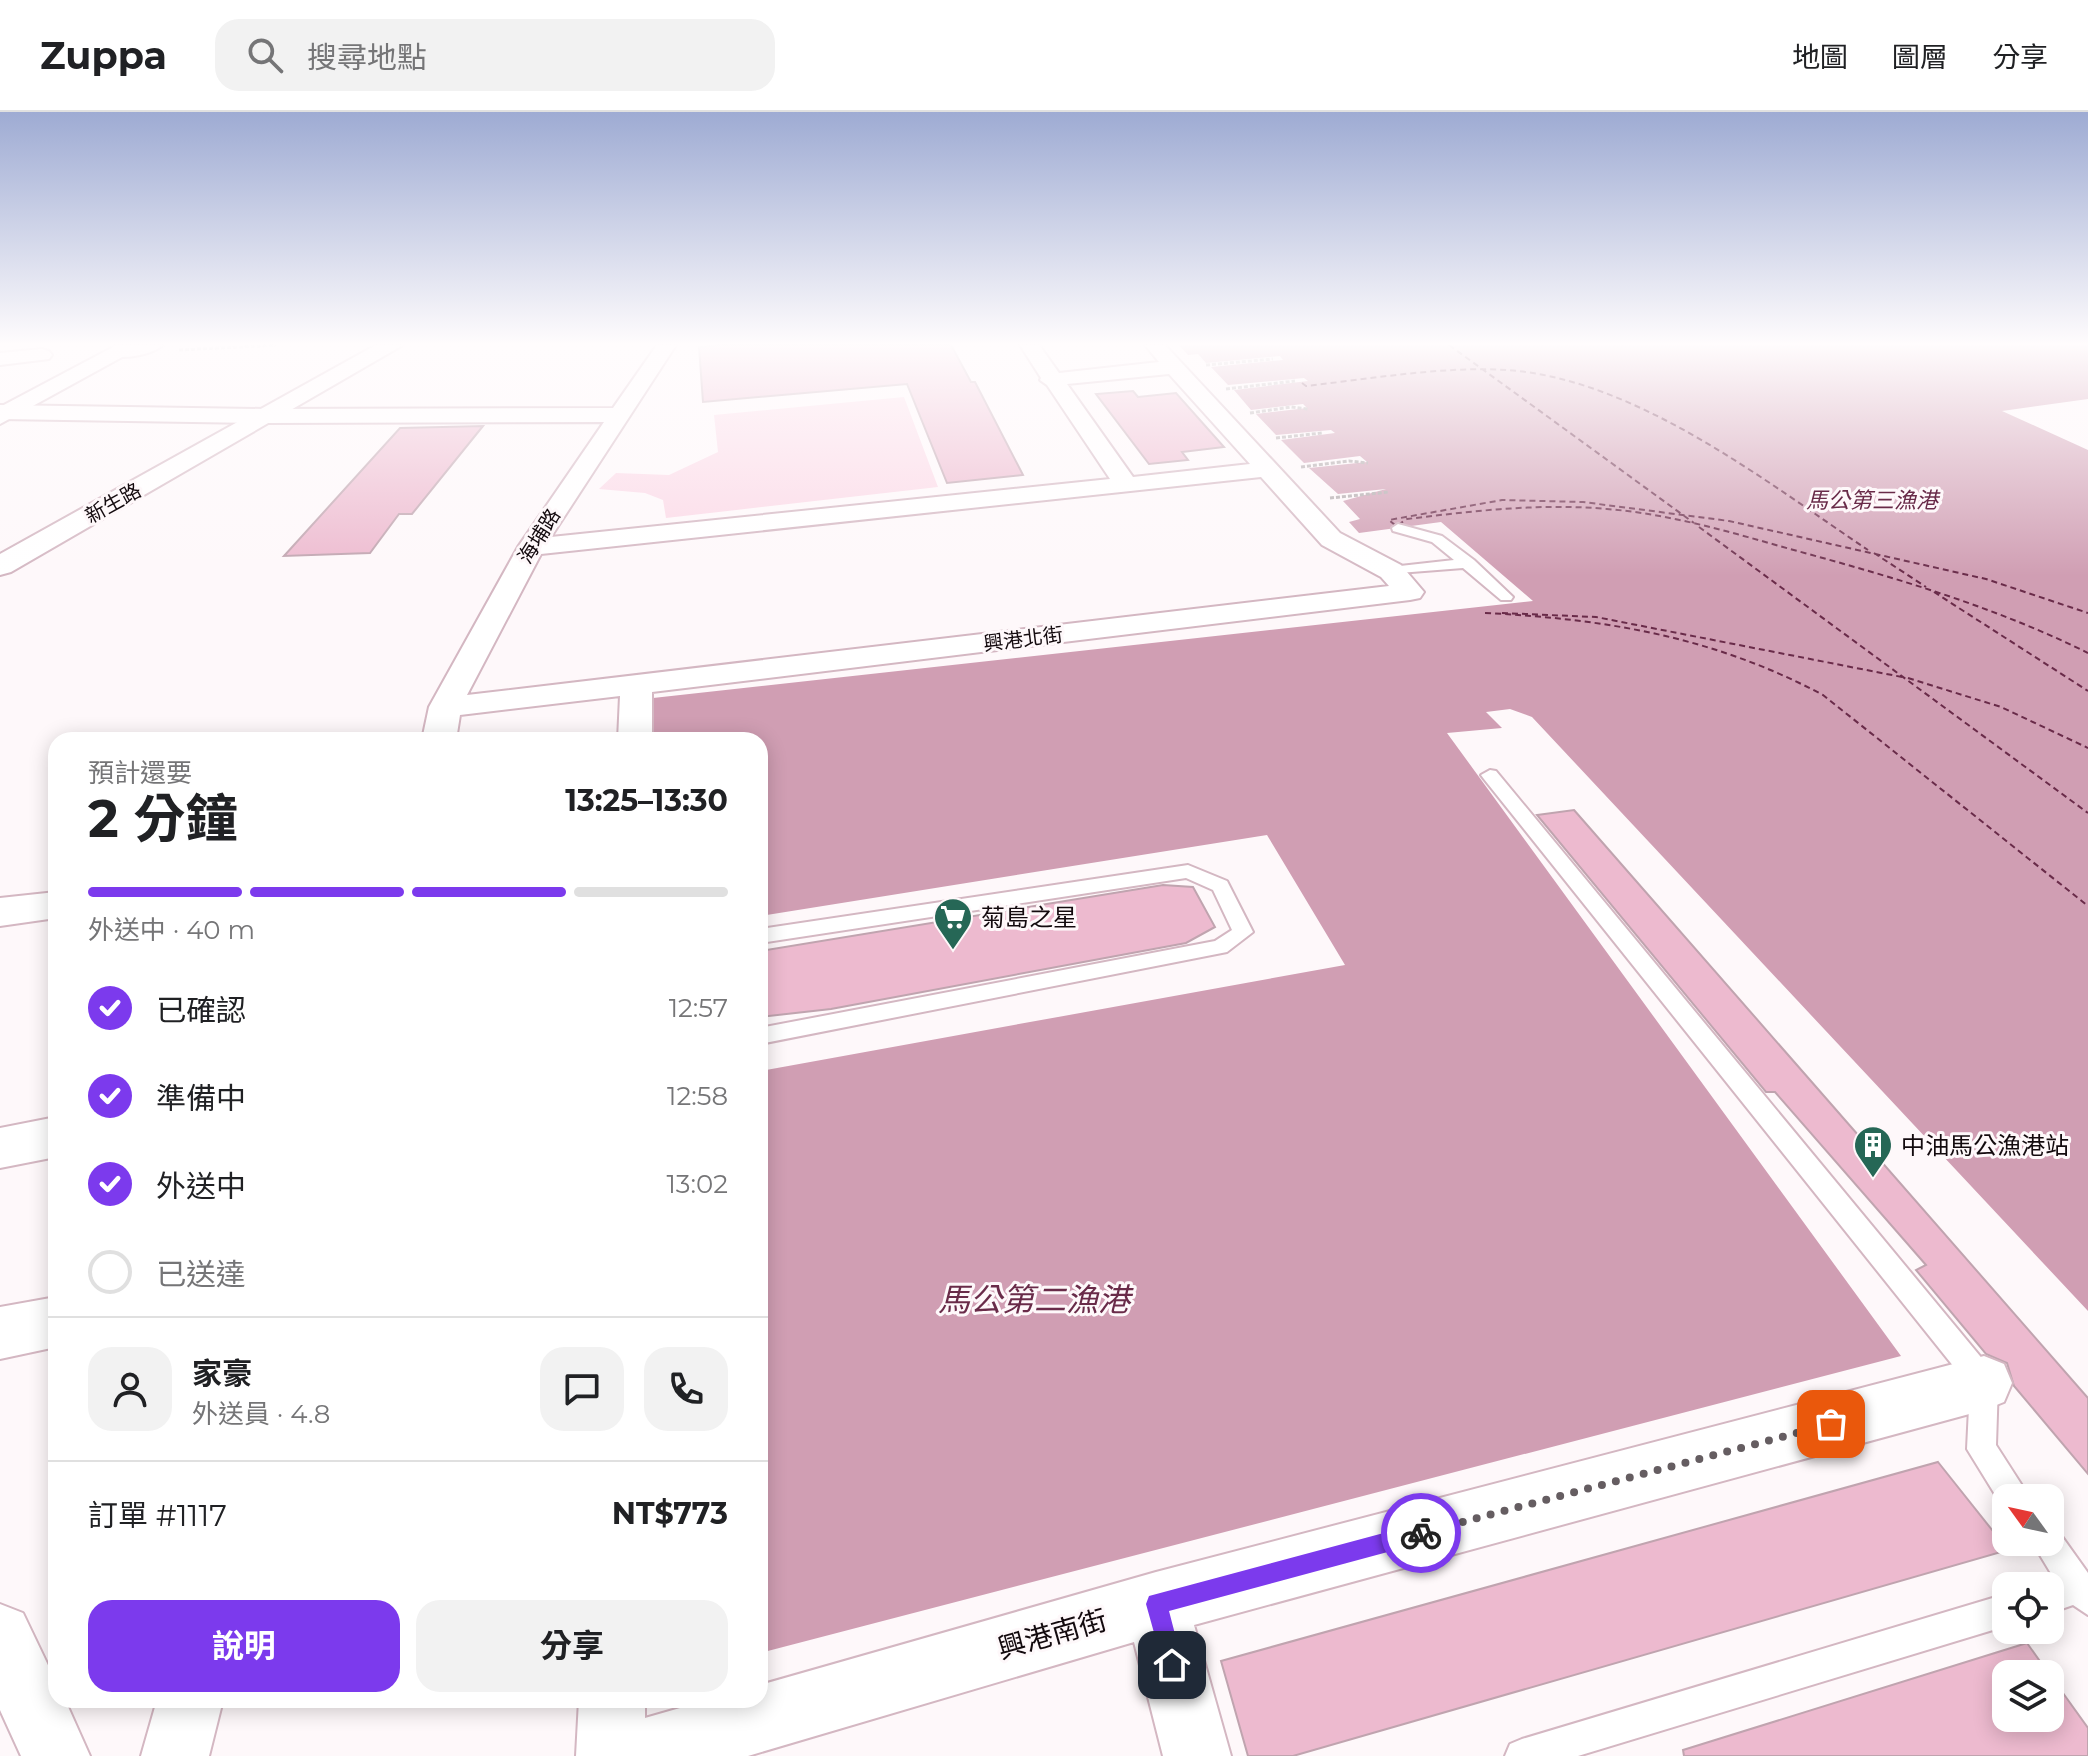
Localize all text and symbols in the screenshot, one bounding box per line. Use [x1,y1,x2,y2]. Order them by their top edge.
search box [215,19,775,91]
text: Zuppa [40,32,167,79]
icon: search [243,33,287,77]
text: 搜尋地點 [307,39,427,76]
text: 地圖 [1792,40,1848,74]
text: 圖層 [1892,40,1948,74]
text: 分享 [1992,40,2048,74]
street label: 新生路 [81,478,145,528]
water label: 馬公第三漁港 [1806,487,1941,514]
street label: 海埔路 [513,504,565,568]
street label: 興港北街 [982,622,1064,656]
text: 預計還要 [88,757,192,789]
text: 13:25–13:30 [565,782,728,819]
text: 2 分鐘 [88,787,237,850]
supermarket icon: 菊島之星 [932,896,974,951]
place label: 菊島之星 [981,903,1077,932]
text: 外送中 · 40 m [88,914,255,946]
icon: check [88,986,132,1030]
text: 已確認 [156,992,246,1029]
text: 12:57 [669,992,728,1024]
icon: check [88,1074,132,1118]
text: 準備中 [156,1080,246,1117]
text: 12:58 [667,1080,728,1112]
building icon: 中油馬公漁港站 [1852,1124,1894,1179]
place label: 中油馬公漁港站 [1901,1131,2069,1160]
icon: check [88,1162,132,1206]
text: 外送中 [156,1168,246,1205]
text: 13:02 [666,1168,728,1200]
text: 已送達 [156,1256,246,1293]
water label: 馬公第二漁港 [938,1280,1134,1319]
button: person [88,1347,172,1431]
button: chat [540,1347,624,1431]
button: phone [644,1347,728,1431]
text: 家豪 [192,1355,252,1392]
pin [1797,1390,1865,1458]
text: 外送員 · 4.8 [192,1398,330,1430]
icon: bag [1809,1402,1853,1446]
north arrow [1992,1484,2064,1556]
map controls [1992,1484,2064,1732]
courier [1381,1493,1461,1573]
text: NT$773 [612,1495,728,1532]
text: 訂單 #1117 [88,1497,227,1534]
icon: bike [1399,1511,1443,1555]
button: locate [1992,1572,2064,1644]
button: 說明 [88,1600,400,1692]
button: 分享 [416,1600,728,1692]
street label: 興港南街 [993,1602,1111,1666]
pin [1138,1631,1206,1699]
icon: home [1150,1643,1194,1687]
button: layers [1992,1660,2064,1732]

